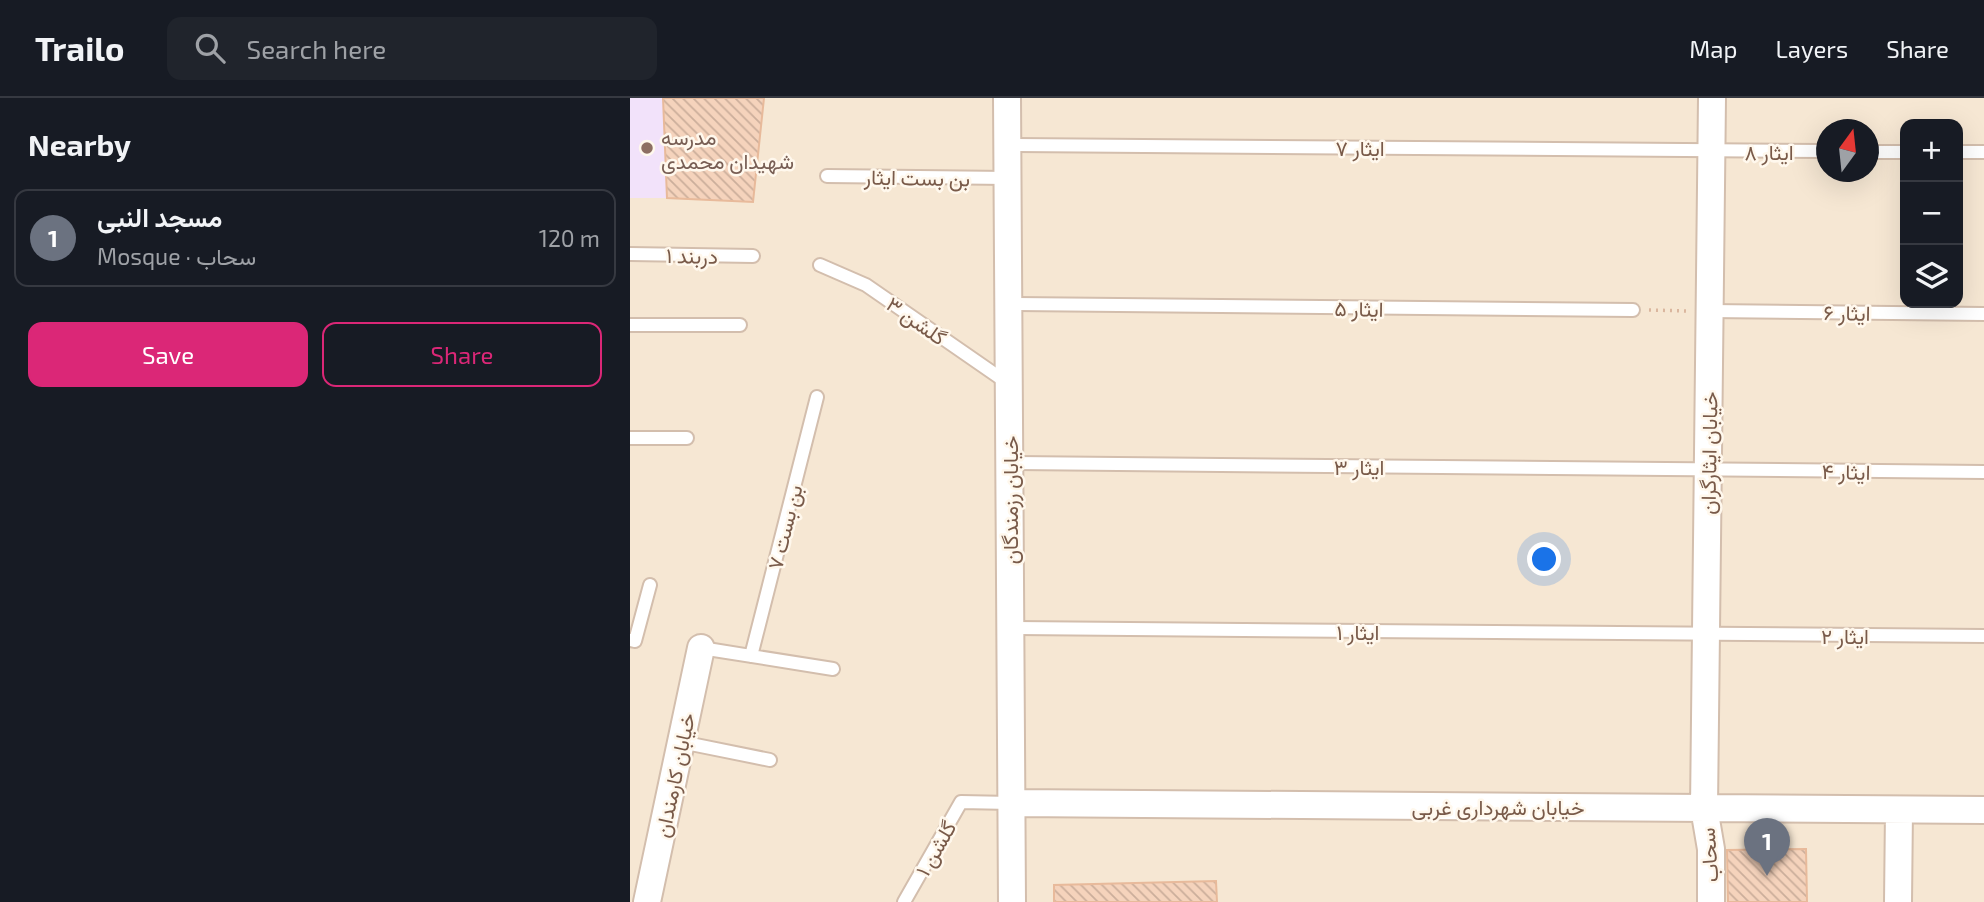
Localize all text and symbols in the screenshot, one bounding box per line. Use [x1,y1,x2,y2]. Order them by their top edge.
search box [167,17,657,80]
text: Trailo [35,28,125,68]
icon: search [191,29,229,67]
text: Search here [247,33,386,64]
text: Map [1689,34,1737,63]
text: Layers [1775,34,1848,63]
text: Share [1886,34,1949,63]
north arrow [1816,119,1879,182]
map controls [1900,119,1963,308]
button: + [1900,119,1963,182]
place label: مدرسه شهیدان محمدی [661,124,794,175]
text: Nearby [28,126,131,162]
street label: ایثار ۷ [1335,135,1385,162]
street label: ایثار ۸ [1744,139,1794,166]
marker: مدرسه شهیدان محمدی [639,140,655,156]
street label: بن بست ایثار [863,164,970,192]
button: − [1900,182,1963,245]
text: مسجد النبی [97,201,222,232]
text: 1 [48,224,58,252]
text: 120 m [539,224,600,252]
text: Mosque · سحاب [97,242,256,270]
street label: دربند ۱ [666,242,718,270]
button: layers [1900,245,1963,308]
street label: گلشن ۳ [882,290,952,350]
street label: ایثار ۵ [1334,295,1384,323]
street label: ایثار ۶ [1823,299,1871,327]
button: Save [28,322,308,387]
button: Share [322,322,602,387]
street label: خیابان ایثارگران [1694,391,1724,515]
street label: خیابان رزمندگان [997,436,1024,564]
street label: ایثار ۳ [1334,454,1384,481]
street label: ایثار ۴ [1821,458,1871,486]
street label: بن بست ۷ [761,482,808,572]
your location [1527,542,1561,576]
street label: ایثار ۱ [1337,619,1379,646]
street label: ایثار ۲ [1821,623,1869,650]
street label: خیابان کارمندان [649,710,701,840]
street label: خیابان شهرداری غربی [1411,794,1585,821]
street label: گلشن ۱ [909,816,962,881]
pin: 1 [1744,818,1790,876]
street label: سحاب [1694,827,1723,883]

